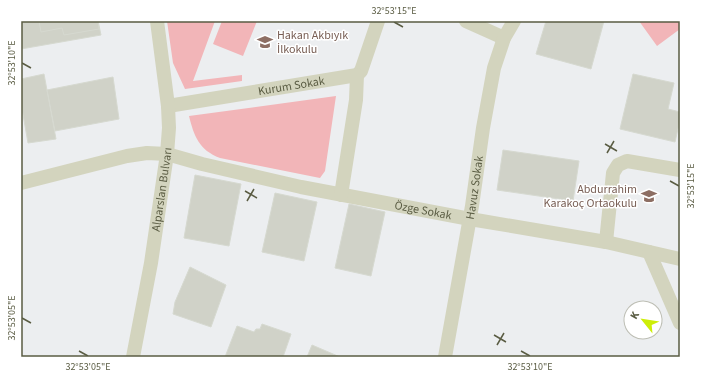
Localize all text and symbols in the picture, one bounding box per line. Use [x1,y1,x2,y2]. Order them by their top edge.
text: 32°53'15"E [371,4,417,18]
place label: Hakan Akbıyık İlkokulu [277,27,348,58]
school or university icon: Hakan Akbıyık İlkokulu [256,33,274,51]
text: 32°53'10"E [5,40,19,86]
street label: Kurum Sokak [257,72,326,100]
street label: Alparslan Bulvarı [147,147,176,233]
street label: Havuz Sokak [461,154,488,221]
text: 32°53'15"E [684,163,698,209]
place label: Abdurrahim Karakoç Ortaokulu [544,181,637,212]
school or university icon: Abdurrahim Karakoç Ortaokulu [640,187,658,205]
street label: Özge Sokak [393,196,453,224]
text: 32°53'05"E [5,295,19,341]
north arrow [623,300,663,340]
text: K [627,308,643,322]
text: 32°53'05"E [65,360,111,374]
text: 32°53'10"E [507,360,553,374]

